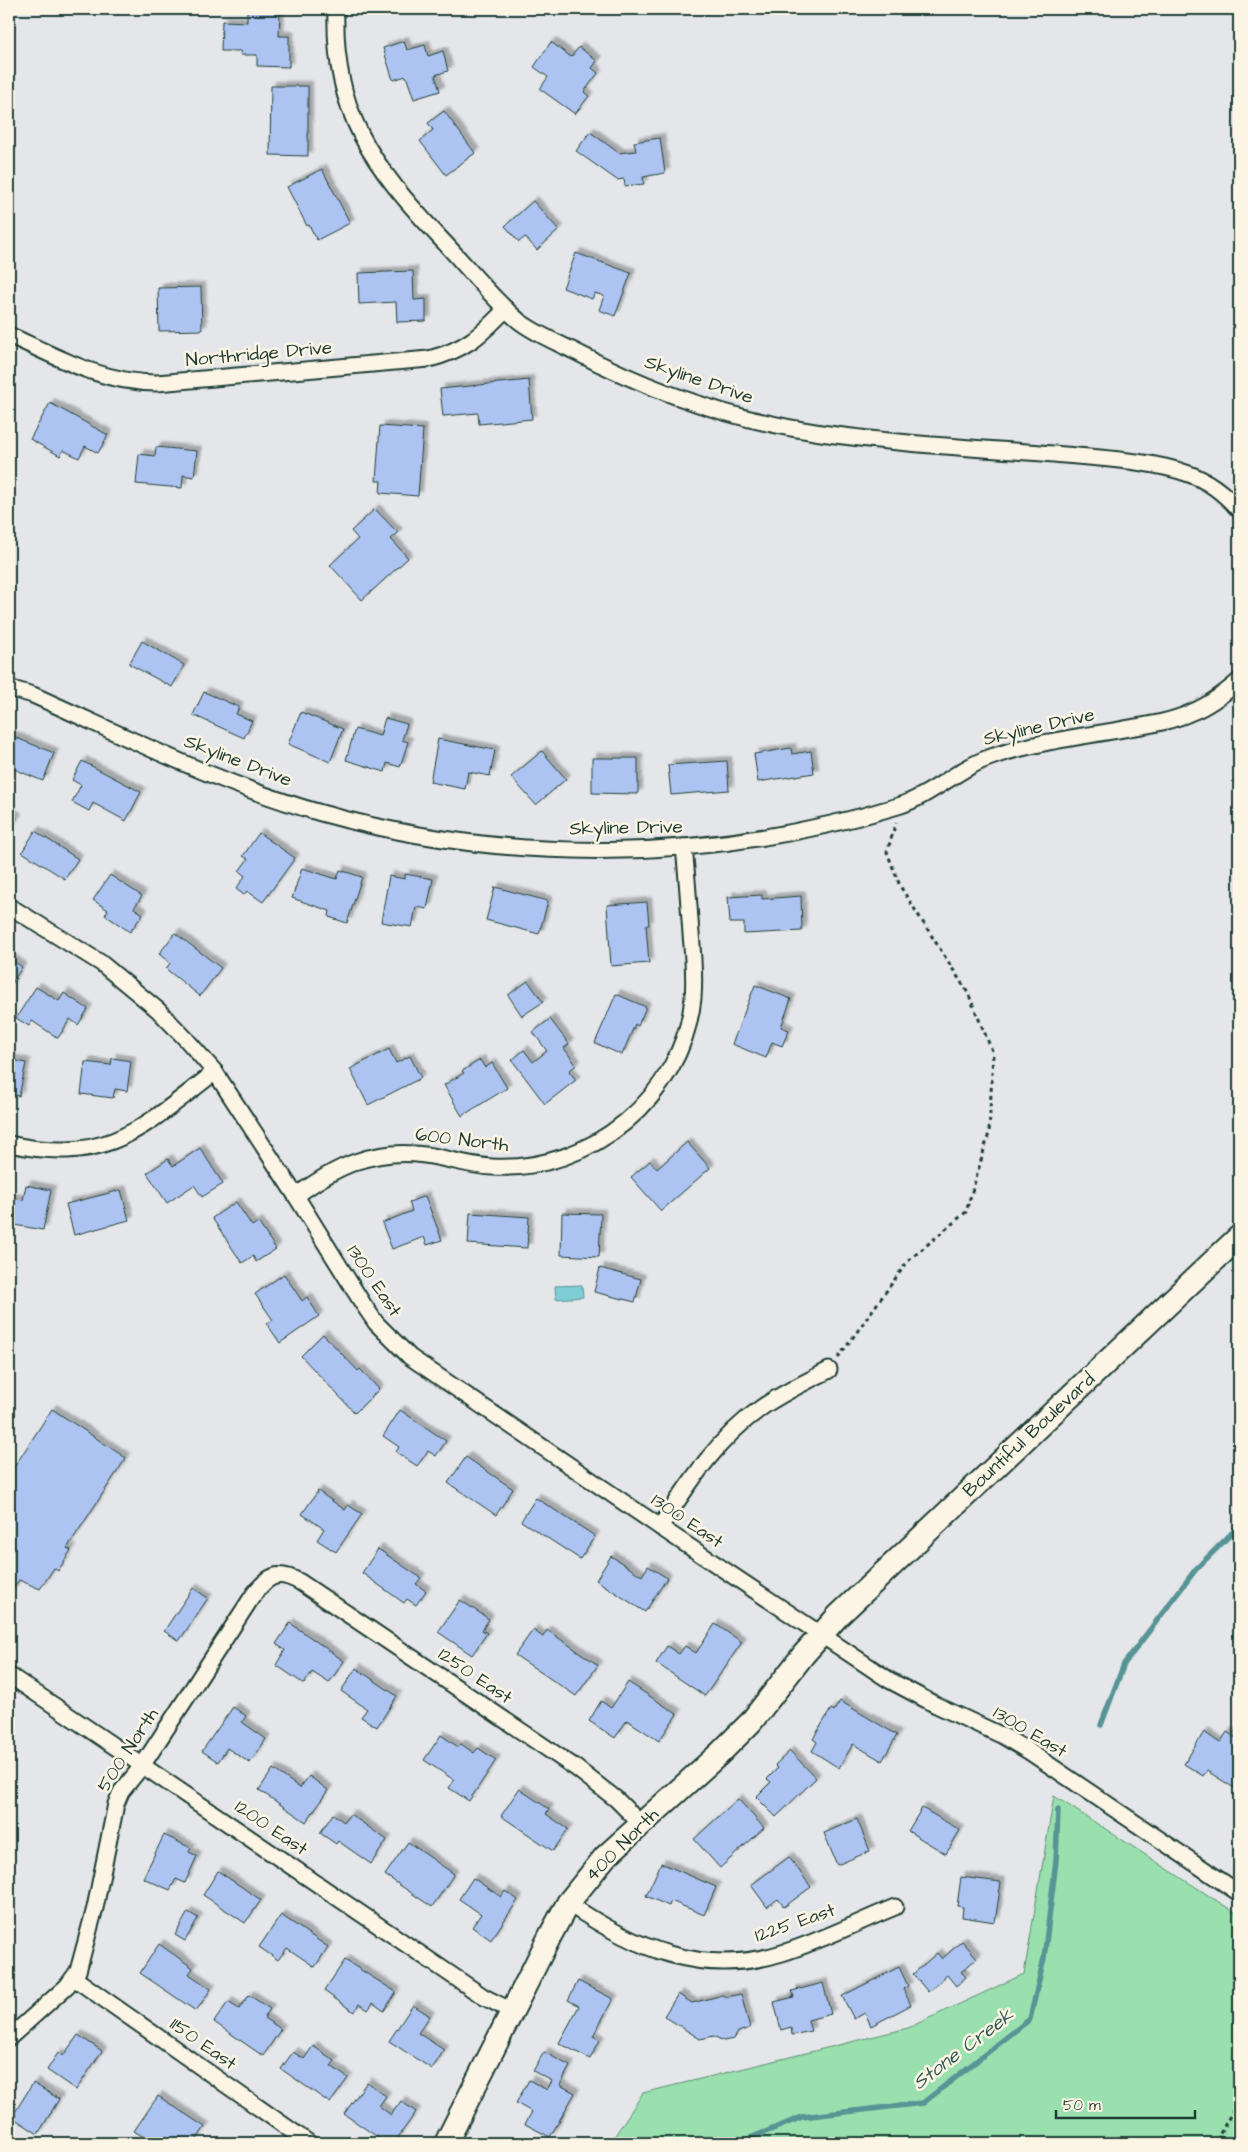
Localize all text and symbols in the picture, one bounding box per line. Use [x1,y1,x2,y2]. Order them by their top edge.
street label: Northridge Drive [185,334,333,375]
street label: Skyline Drive [641,349,757,412]
street label: Skyline Drive [981,701,1097,754]
street label: Skyline Drive [180,728,296,795]
street label: Skyline Drive [569,814,683,843]
street label: 600 North [414,1121,511,1159]
street label: 1300 East [340,1240,408,1323]
street label: Bountiful Boulevard [957,1366,1101,1504]
street label: 1300 East [646,1487,729,1555]
street label: 1250 East [432,1641,518,1711]
street label: 1300 East [988,1699,1072,1765]
street label: 500 North [91,1702,166,1797]
street label: 1200 East [229,1794,313,1863]
street label: 400 North [579,1802,665,1888]
street label: 1225 East [751,1897,839,1949]
water label: Stone Creek [907,2001,1020,2096]
street label: 1150 East [164,2011,242,2077]
scale bar [1056,2087,1194,2119]
text: 50 m [1063,2095,1101,2116]

